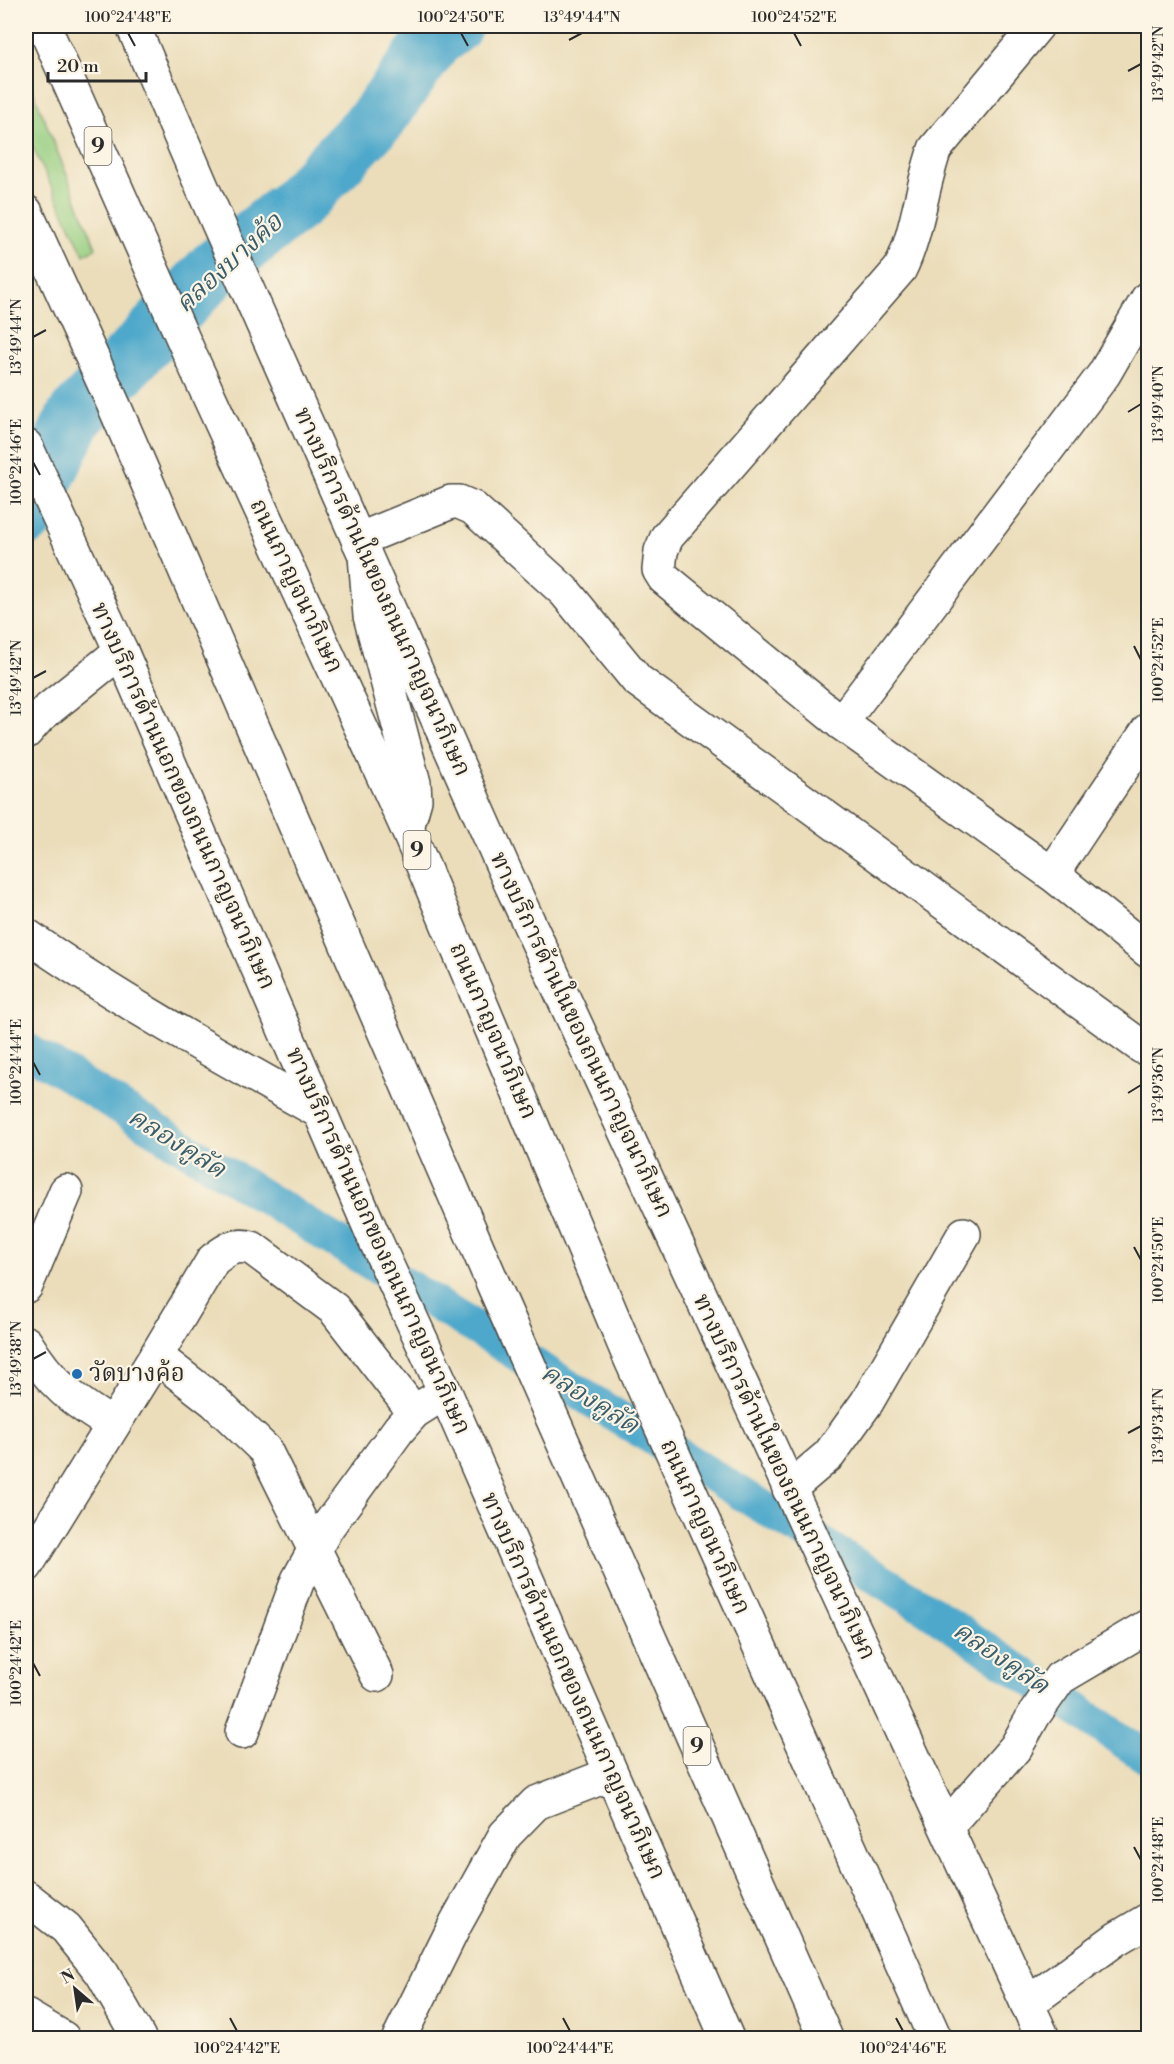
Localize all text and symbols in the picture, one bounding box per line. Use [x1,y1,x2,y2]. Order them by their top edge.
text: 100°24'48"E [85,8,171,27]
text: 100°24'50"E [418,8,504,27]
text: 13°49'44"N [544,8,620,27]
text: 100°24'52"E [751,8,837,27]
text: 13°49'42"N [1149,26,1168,102]
scale bar [48,45,146,83]
text: 20 m [57,55,99,78]
road number: 9 [84,127,112,165]
water label: คลองบางค้อ [169,206,290,320]
text: 13°49'44"N [7,299,26,375]
text: 13°49'40"N [1149,365,1168,443]
street label: ทางบริการด้านในของถนนกาญจนาภิเษก [287,401,481,781]
text: 100°24'46"E [7,419,26,505]
street label: ถนนกาญจนาภิเษก [242,494,350,678]
street label: ทางบริการด้านนอกของถนนกาญจนาภิเษก [84,598,282,994]
text: 100°24'52"E [1149,617,1168,703]
text: 13°49'42"N [7,640,26,716]
road number: 9 [404,831,430,869]
street label: ทางบริการด้านในของถนนกาญจนาภิเษก [483,845,683,1223]
street label: ถนนกาญจนาภิเษก [442,938,544,1124]
text: 100°24'44"E [7,1019,26,1105]
street label: ทางบริการด้านนอกของถนนกาญจนาภิเษก [279,1043,477,1439]
text: 13°49'36"N [1149,1047,1168,1123]
water label: คลองคูลัด [122,1101,233,1186]
text: 100°24'50"E [1149,1217,1168,1303]
street label: ทางบริการด้านในของถนนกาญจนาภิเษก [686,1289,882,1665]
text: 13°49'38"N [7,1321,26,1397]
water label: คลองคูลัด [535,1357,646,1442]
place label: วัดบางค้อ [89,1359,185,1389]
marker: วัดบางค้อ [70,1367,84,1381]
text: 13°49'34"N [1149,1388,1168,1464]
street label: ถนนกาญจนาภิเษก [653,1435,757,1619]
street label: ทางบริการด้านนอกของถนนกาญจนาภิเษก [474,1488,672,1884]
water label: คลองคูลัด [947,1614,1056,1702]
text: 100°24'42"E [7,1620,26,1706]
road number: 9 [684,1727,710,1765]
text: 100°24'48"E [1149,1817,1168,1903]
north arrow [45,1959,105,2019]
text: N [58,1965,79,1989]
text: 100°24'42"E [194,2039,280,2058]
text: 100°24'44"E [527,2039,613,2058]
text: 100°24'46"E [860,2039,946,2058]

